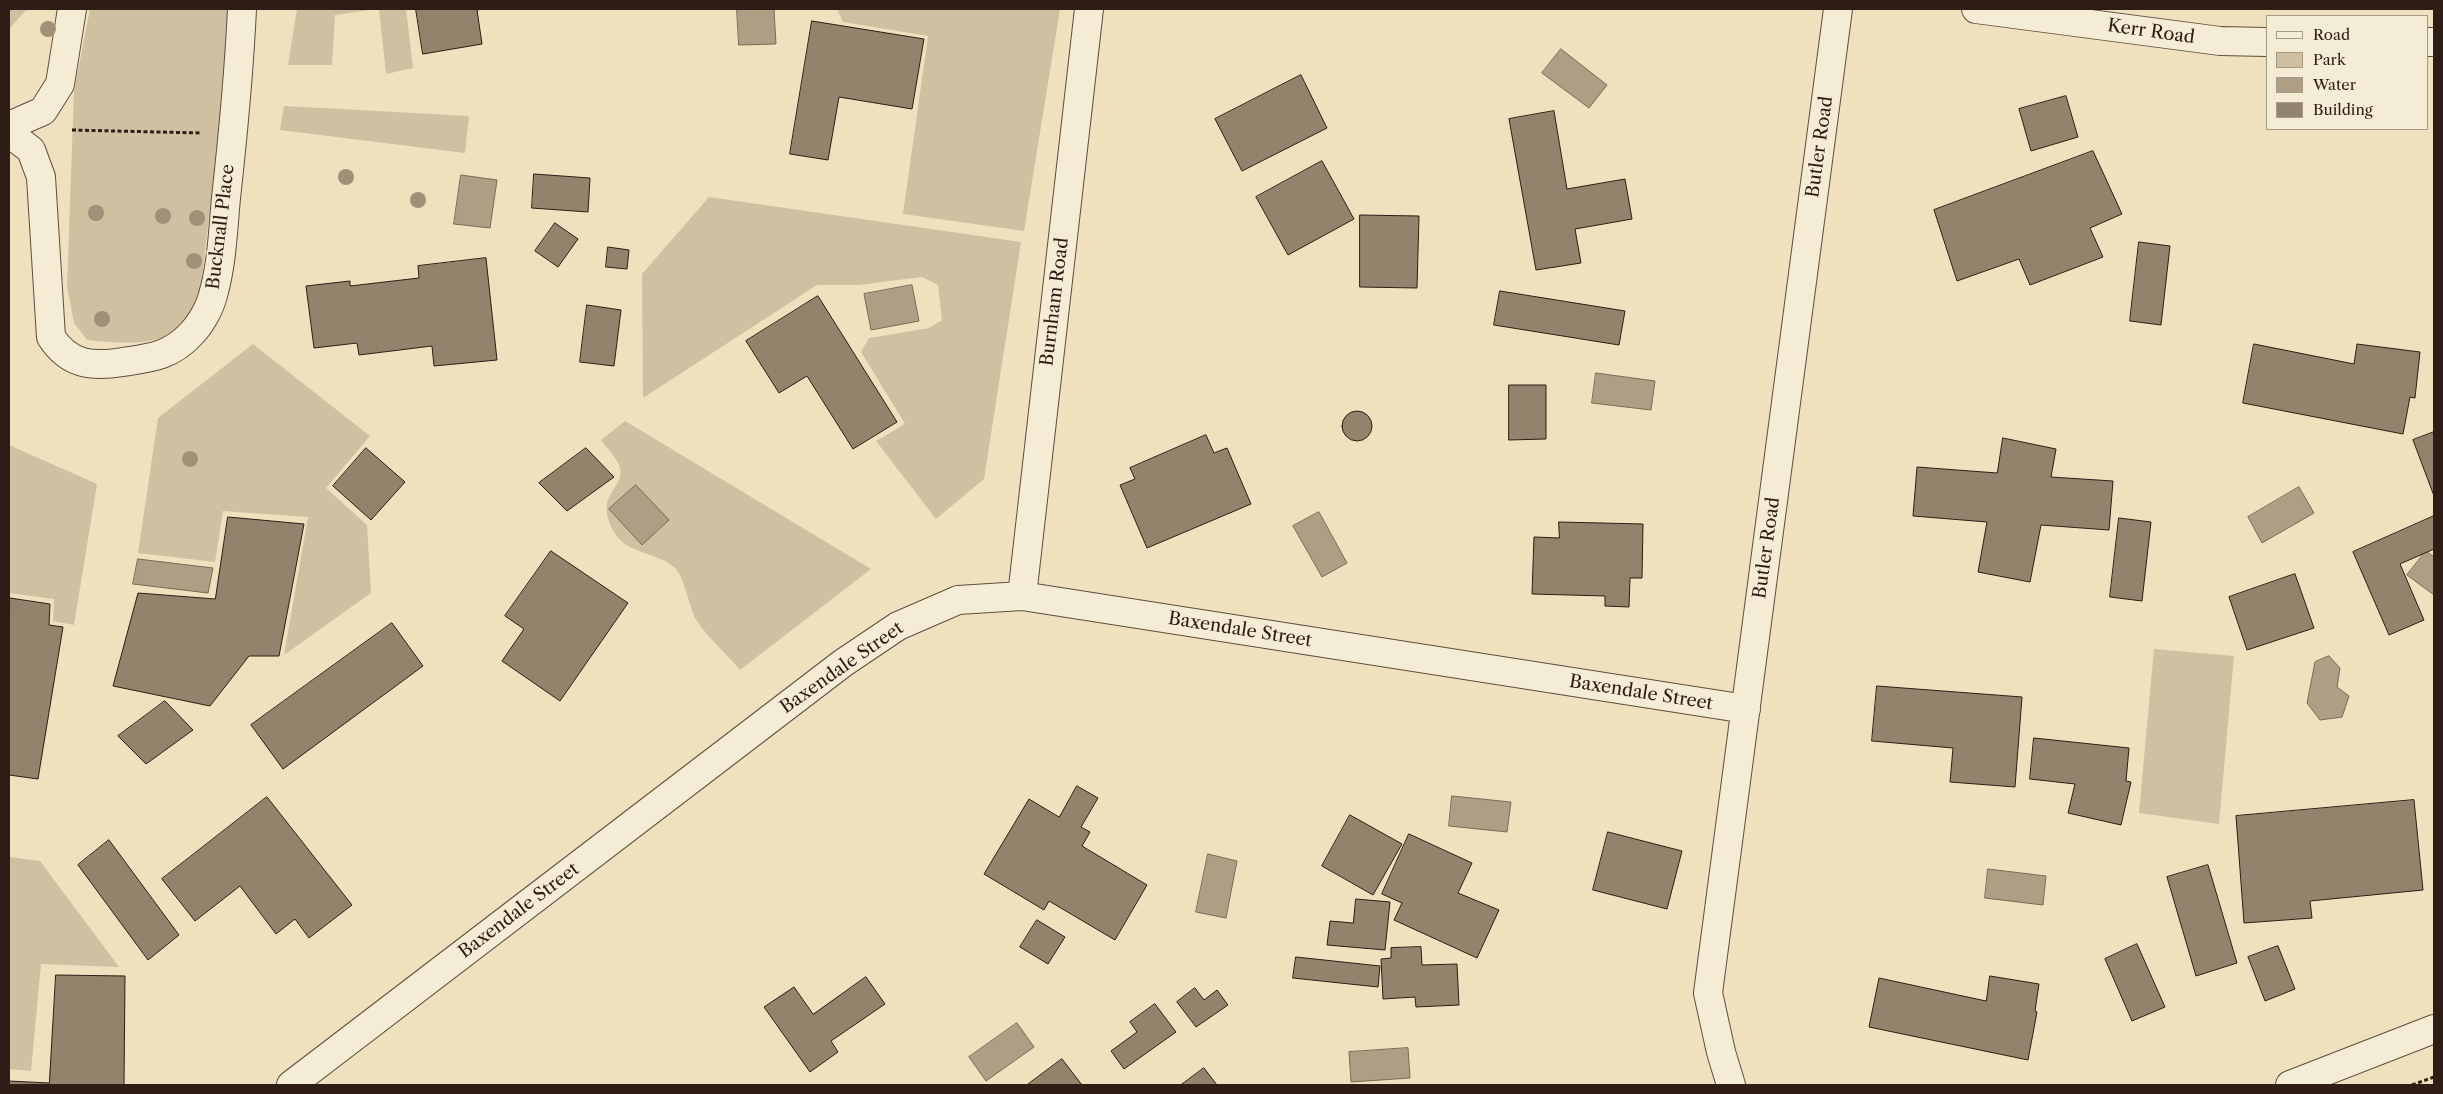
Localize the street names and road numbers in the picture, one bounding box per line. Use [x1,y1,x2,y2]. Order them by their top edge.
street label: Kerr Road [2106,15,2196,49]
street label: Butler Road [1802,95,1838,199]
street label: Bucknall Place [203,163,239,291]
street label: Burnham Road [1036,236,1074,368]
street label: Butler Road [1749,496,1785,600]
street label: Baxendale Street [1167,608,1313,652]
street label: Baxendale Street [776,618,908,718]
street label: Baxendale Street [1568,671,1714,715]
street label: Baxendale Street [455,859,583,963]

